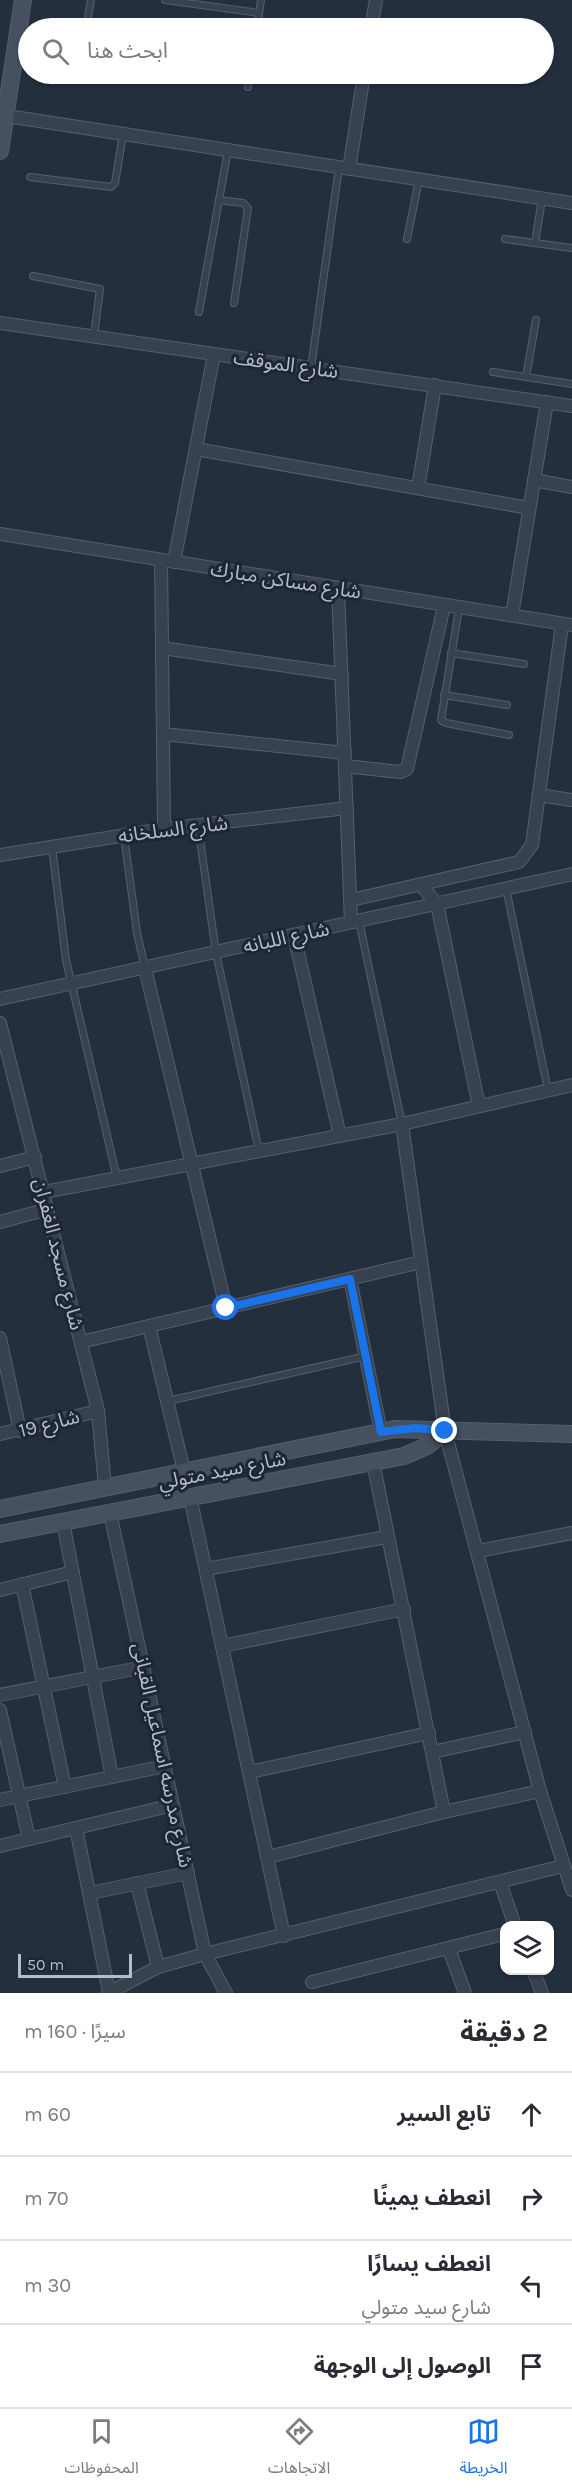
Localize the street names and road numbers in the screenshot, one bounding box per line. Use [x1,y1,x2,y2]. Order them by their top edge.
street label: شارع الموقف [232,346,340,386]
street label: شارع مساكن مبارك [208,557,363,607]
street label: شارع السلخانه [117,811,230,851]
street label: شارع اللبانه [241,917,332,961]
street label: شارع مسجد الغفران [26,1176,88,1333]
street label: شارع 19 [16,1405,83,1445]
street label: شارع سيد متولي [156,1447,289,1498]
street label: شارع مدرسه اسماعيل القبانى [125,1641,198,1870]

